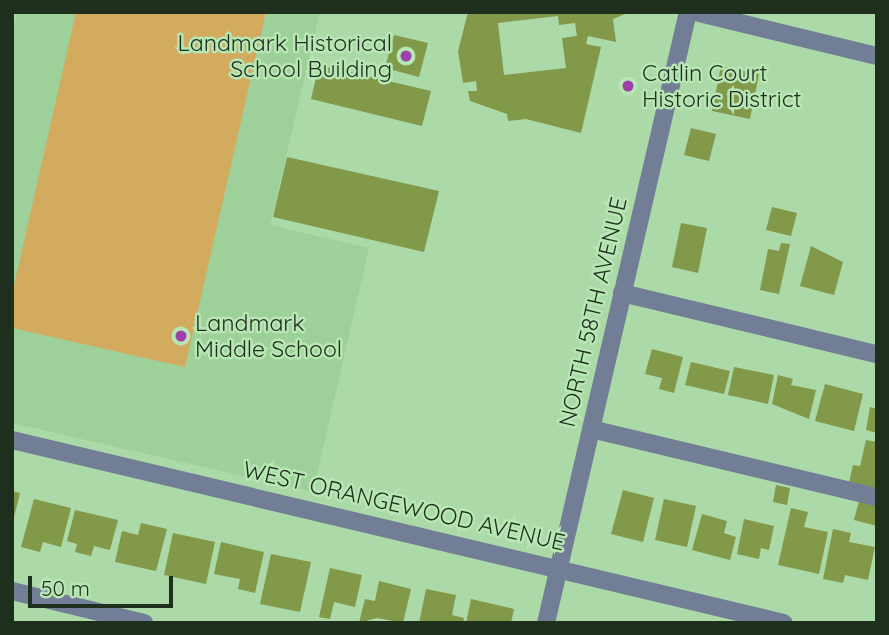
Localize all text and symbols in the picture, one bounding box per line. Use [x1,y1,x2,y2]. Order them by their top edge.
place label: Landmark Historical School Building [177,29,392,83]
marker: Landmark Historical School Building [398,48,414,64]
place label: Catlin Court Historic District [642,59,801,113]
marker: Catlin Court Historic District [620,78,636,94]
street label: NORTH 58TH AVENUE [553,194,633,430]
place label: Landmark Middle School [195,309,342,363]
marker: Landmark Middle School [173,328,189,344]
street label: WEST ORANGEWOOD AVENUE [240,455,568,557]
scale bar [32,562,177,606]
text: 50 m [41,575,90,601]

